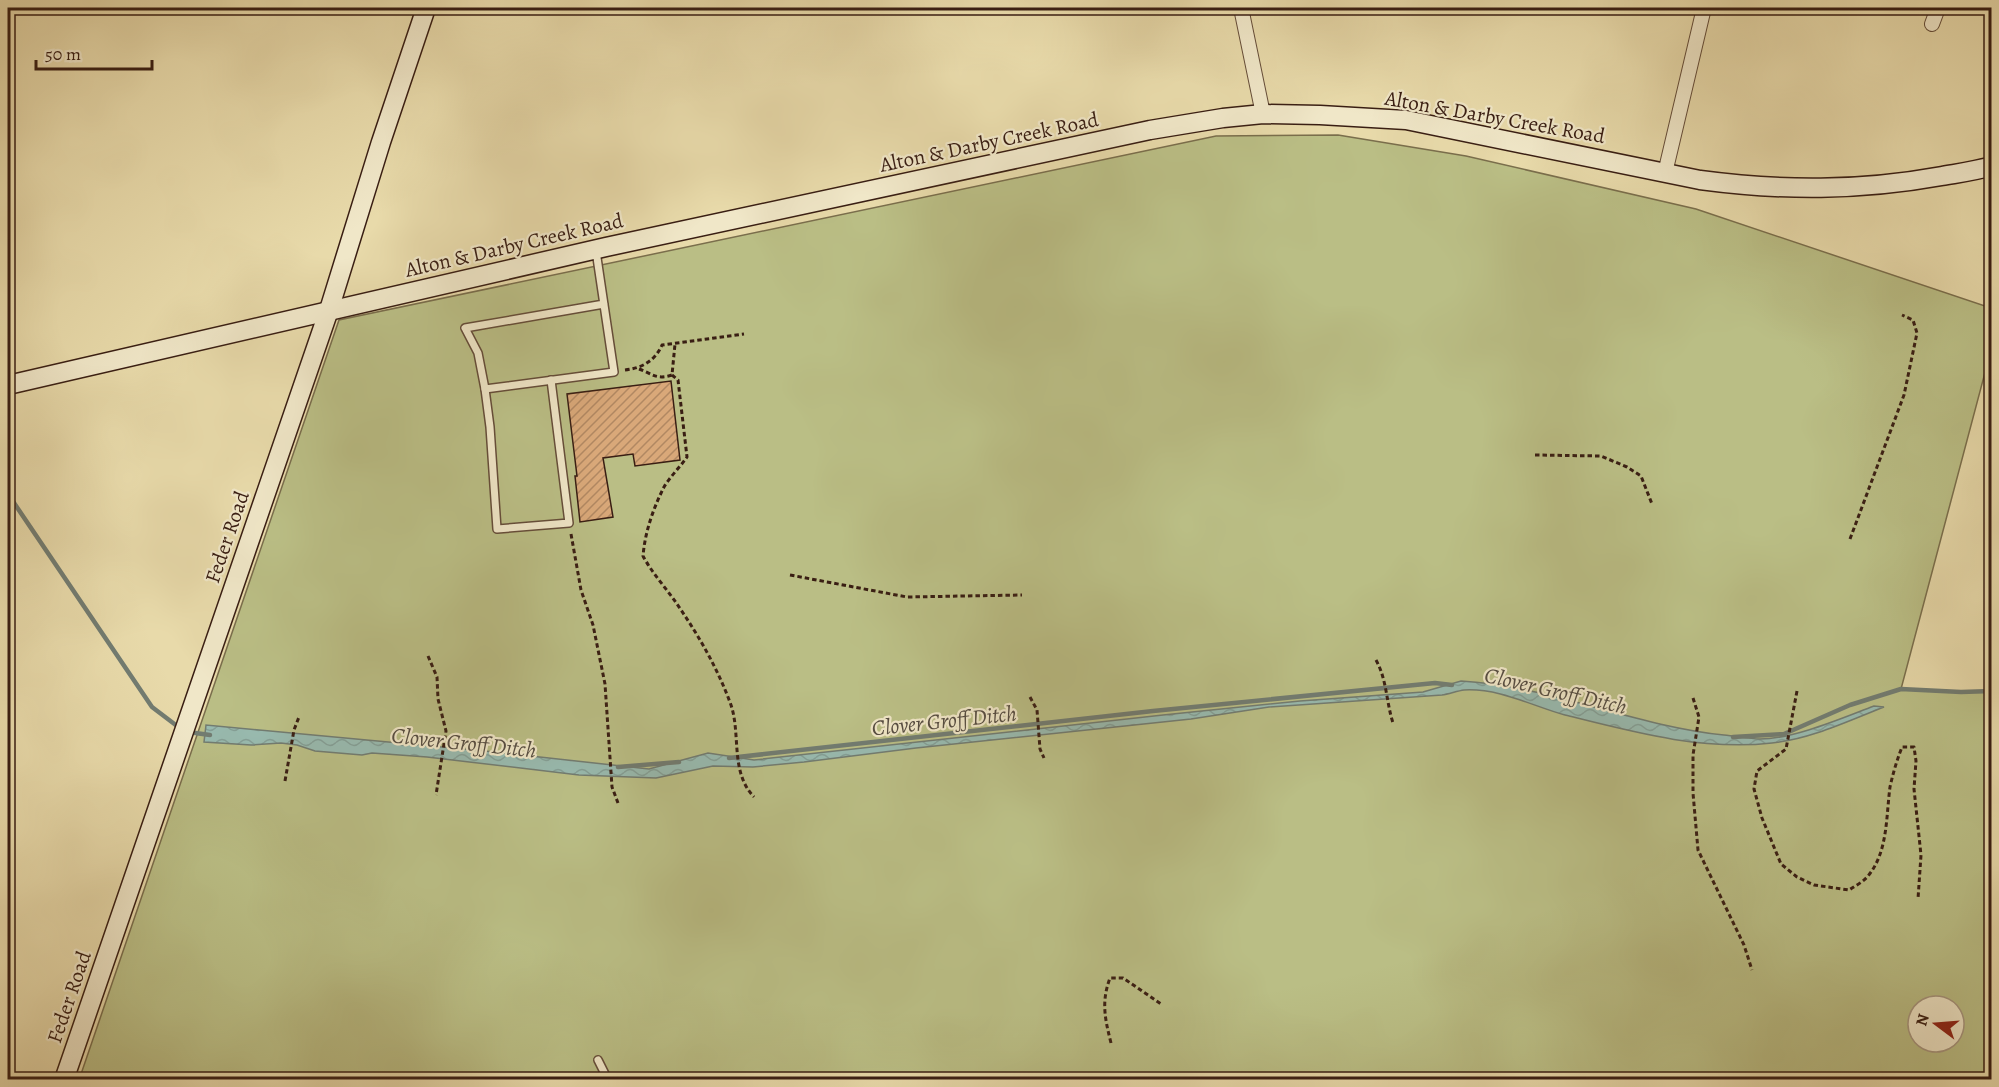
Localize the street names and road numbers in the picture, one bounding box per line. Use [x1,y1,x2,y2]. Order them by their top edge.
street label: Alton & Darby Creek Road [1382,84,1608,150]
street label: Alton & Darby Creek Road [876,105,1102,179]
street label: Alton & Darby Creek Road [401,206,626,284]
street label: Feder Road [198,486,256,587]
street label: Feder Road [40,946,98,1047]

